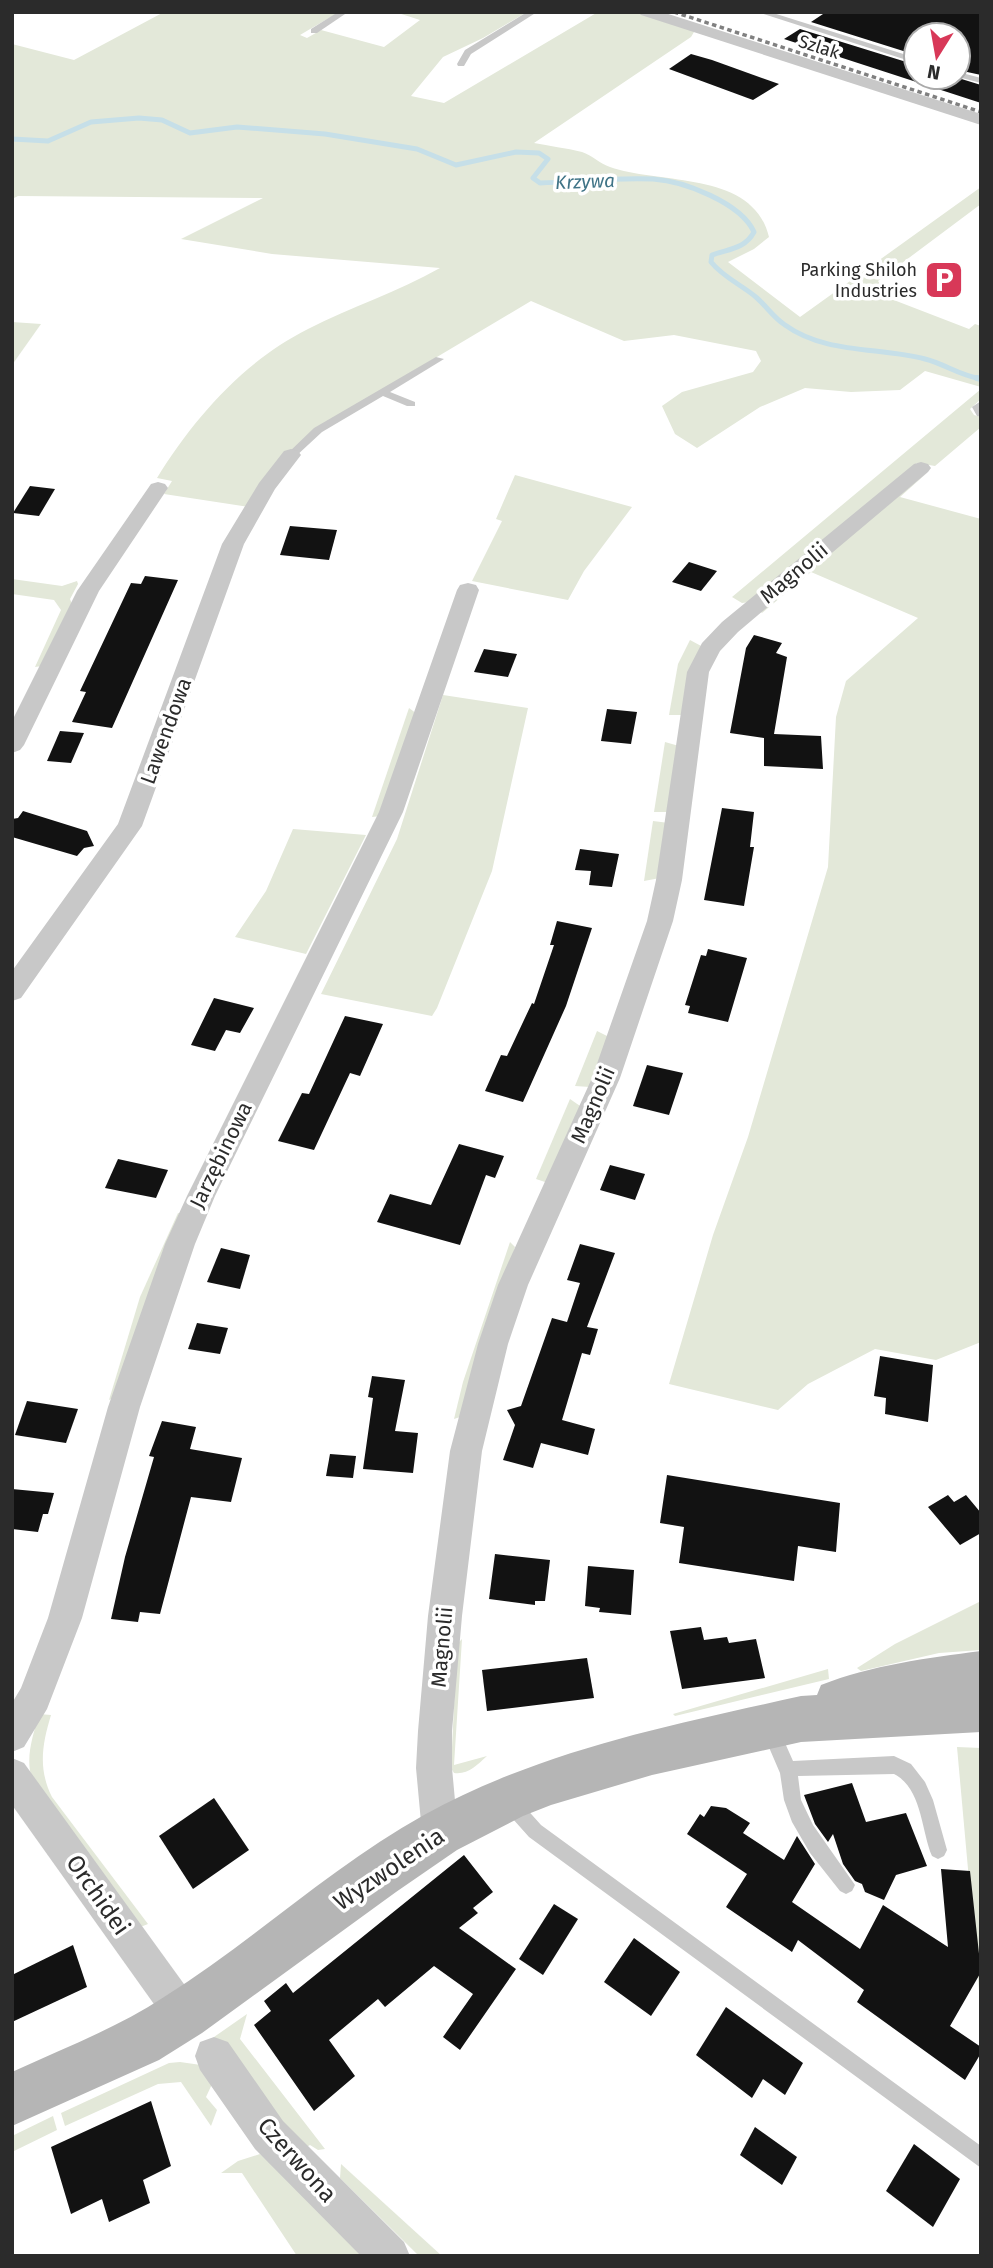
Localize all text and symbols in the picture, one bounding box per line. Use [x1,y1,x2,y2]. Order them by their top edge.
north arrow [902,21,972,91]
street label: Szlak [796,30,843,64]
text: N [925,60,942,85]
water label: Krzywa [555,169,615,194]
place label: Parking Shiloh Industries [800,259,917,302]
parking icon: Parking Shiloh Industries [923,259,965,301]
street label: Magnolii [755,537,833,609]
street label: Lawendowa [135,674,197,788]
street label: Magnolii [565,1063,621,1147]
street label: Jarzębinowa [184,1097,258,1213]
street label: Magnolii [426,1605,458,1689]
street label: Wyzwolenia [328,1822,450,1916]
street label: Orchidei [60,1849,136,1941]
street label: Czerwona [252,2112,342,2208]

